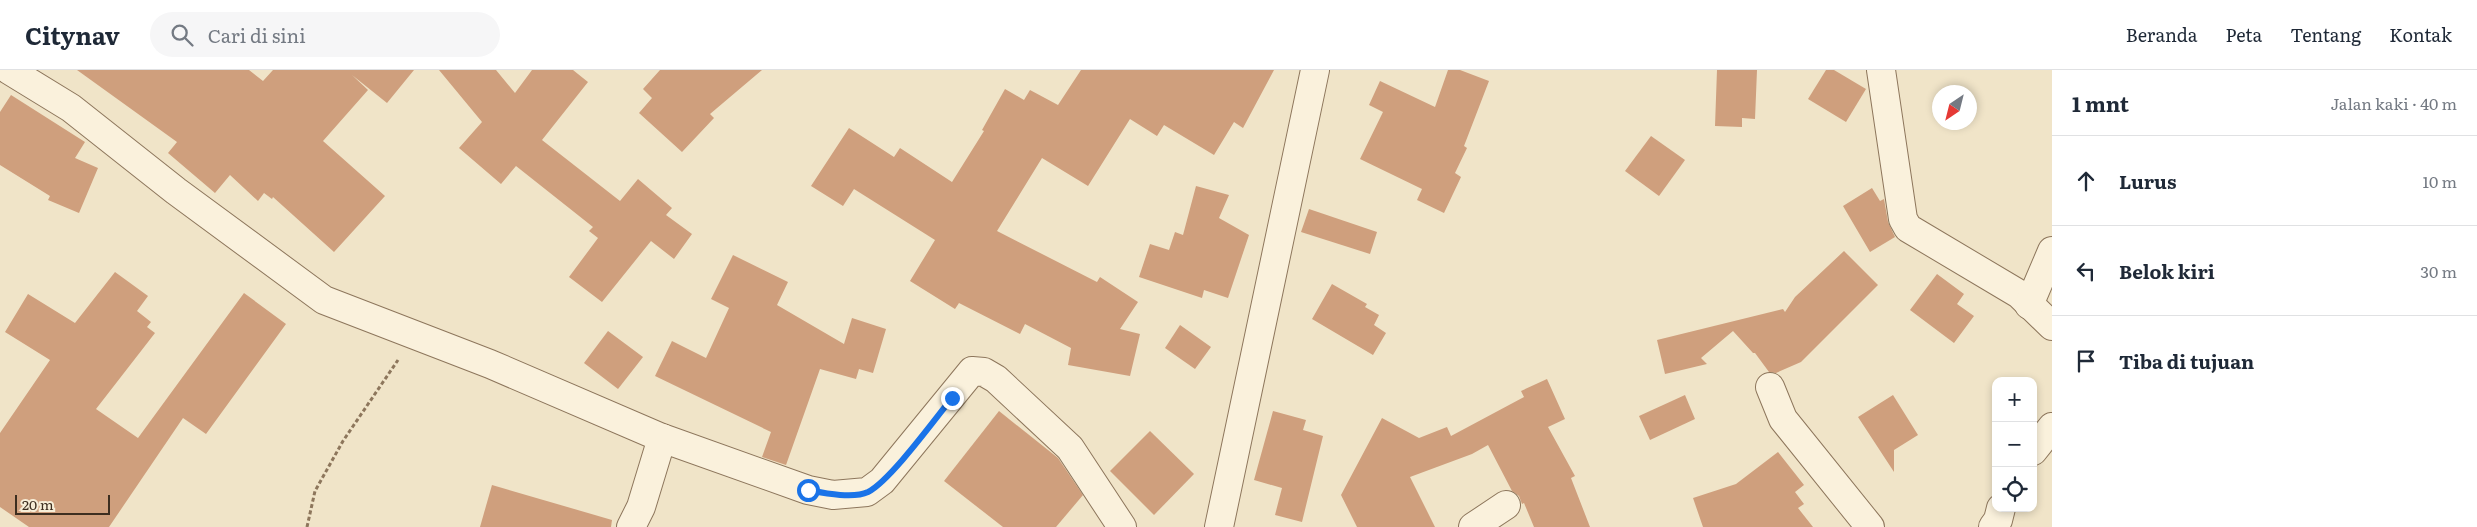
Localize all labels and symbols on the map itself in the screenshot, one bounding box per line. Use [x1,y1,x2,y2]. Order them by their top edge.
north arrow [1932,85,1977,130]
route end [941,387,964,410]
route start [797,479,820,502]
scale bar [15,492,110,515]

